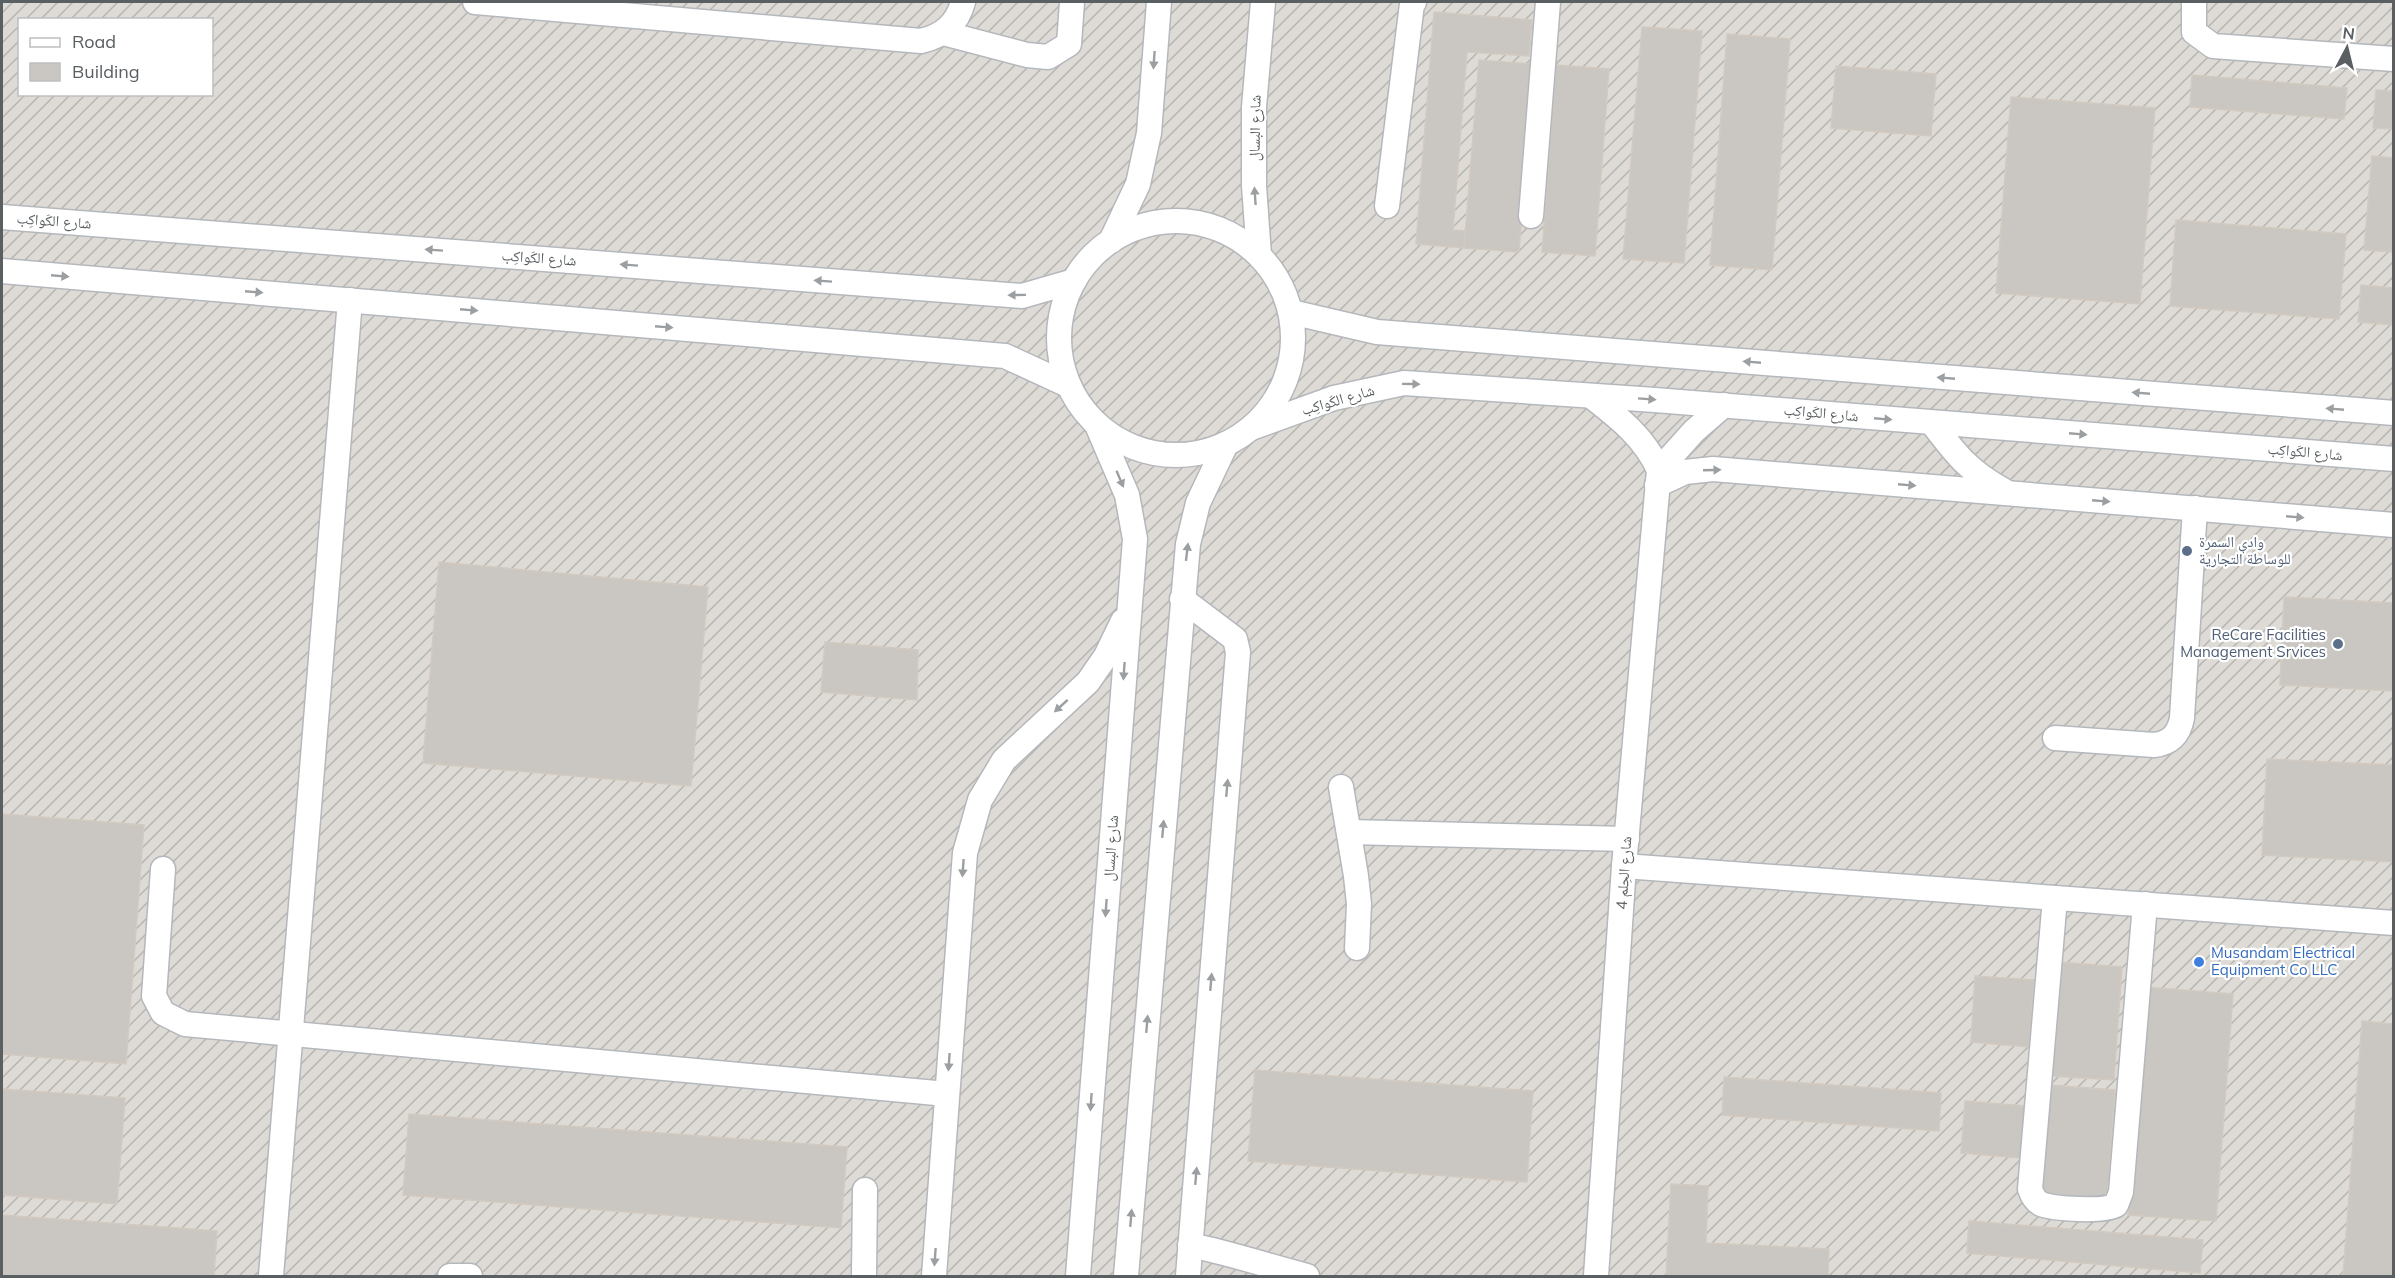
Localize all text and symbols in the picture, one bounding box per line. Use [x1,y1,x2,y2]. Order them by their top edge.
legend [18,18,213,96]
north arrow [2317,18,2377,78]
text: N [2342,22,2356,44]
text: Road [72,30,116,53]
one-way arrow [1149,50,1159,69]
text: Building [72,60,140,83]
street label: شارع البسال [1244,95,1266,161]
one-way arrow [1250,187,1259,206]
street label: شارع الكَواكِب [16,208,92,234]
street label: شارع الكَواكِب [501,245,577,271]
one-way arrow [425,246,444,255]
one-way arrow [619,261,638,270]
one-way arrow [50,271,69,281]
one-way arrow [813,276,832,285]
one-way arrow [245,287,264,297]
one-way arrow [1008,290,1027,299]
one-way arrow [460,305,479,315]
one-way arrow [654,322,673,332]
one-way arrow [1742,357,1761,367]
one-way arrow [1937,373,1956,383]
one-way arrow [1401,379,1420,389]
street label: شارع الكَواكِب [1299,380,1377,420]
one-way arrow [2131,388,2150,398]
one-way arrow [1638,395,1657,404]
street label: شارع الكَواكِب [1783,400,1859,426]
one-way arrow [2326,404,2345,413]
one-way arrow [1874,414,1893,424]
one-way arrow [2068,429,2087,439]
street label: شارع الكَواكِب [2267,439,2343,465]
one-way arrow [1703,465,1722,474]
one-way arrow [1116,470,1125,487]
one-way arrow [1897,480,1916,489]
one-way arrow [2092,496,2111,505]
one-way arrow [2286,512,2305,522]
place label: وادي السمرة للوساطة التجارية [2199,532,2291,568]
one-way arrow [1182,542,1192,561]
marker: وادي السمرة للوساطة التجارية [2180,544,2194,558]
place label: ReCare Facilities Management Srvices [2180,625,2326,661]
marker: ReCare Facilities Management Srvices [2331,637,2345,651]
one-way arrow [1119,662,1129,681]
one-way arrow [1054,699,1069,712]
one-way arrow [1222,778,1232,797]
street label: شارع البسال [1099,814,1123,882]
one-way arrow [1158,820,1168,839]
street label: شارع الحِلم 4 [1611,835,1637,910]
one-way arrow [959,858,968,877]
one-way arrow [1101,898,1111,917]
place label: Musandam Electrical Equipment Co LLC [2211,943,2355,979]
marker: Musandam Electrical Equipment Co LLC [2192,955,2206,969]
one-way arrow [1206,972,1216,991]
one-way arrow [1142,1014,1152,1033]
one-way arrow [944,1053,954,1072]
one-way arrow [1087,1093,1096,1112]
one-way arrow [1191,1167,1201,1186]
one-way arrow [1126,1209,1136,1228]
one-way arrow [930,1247,940,1266]

